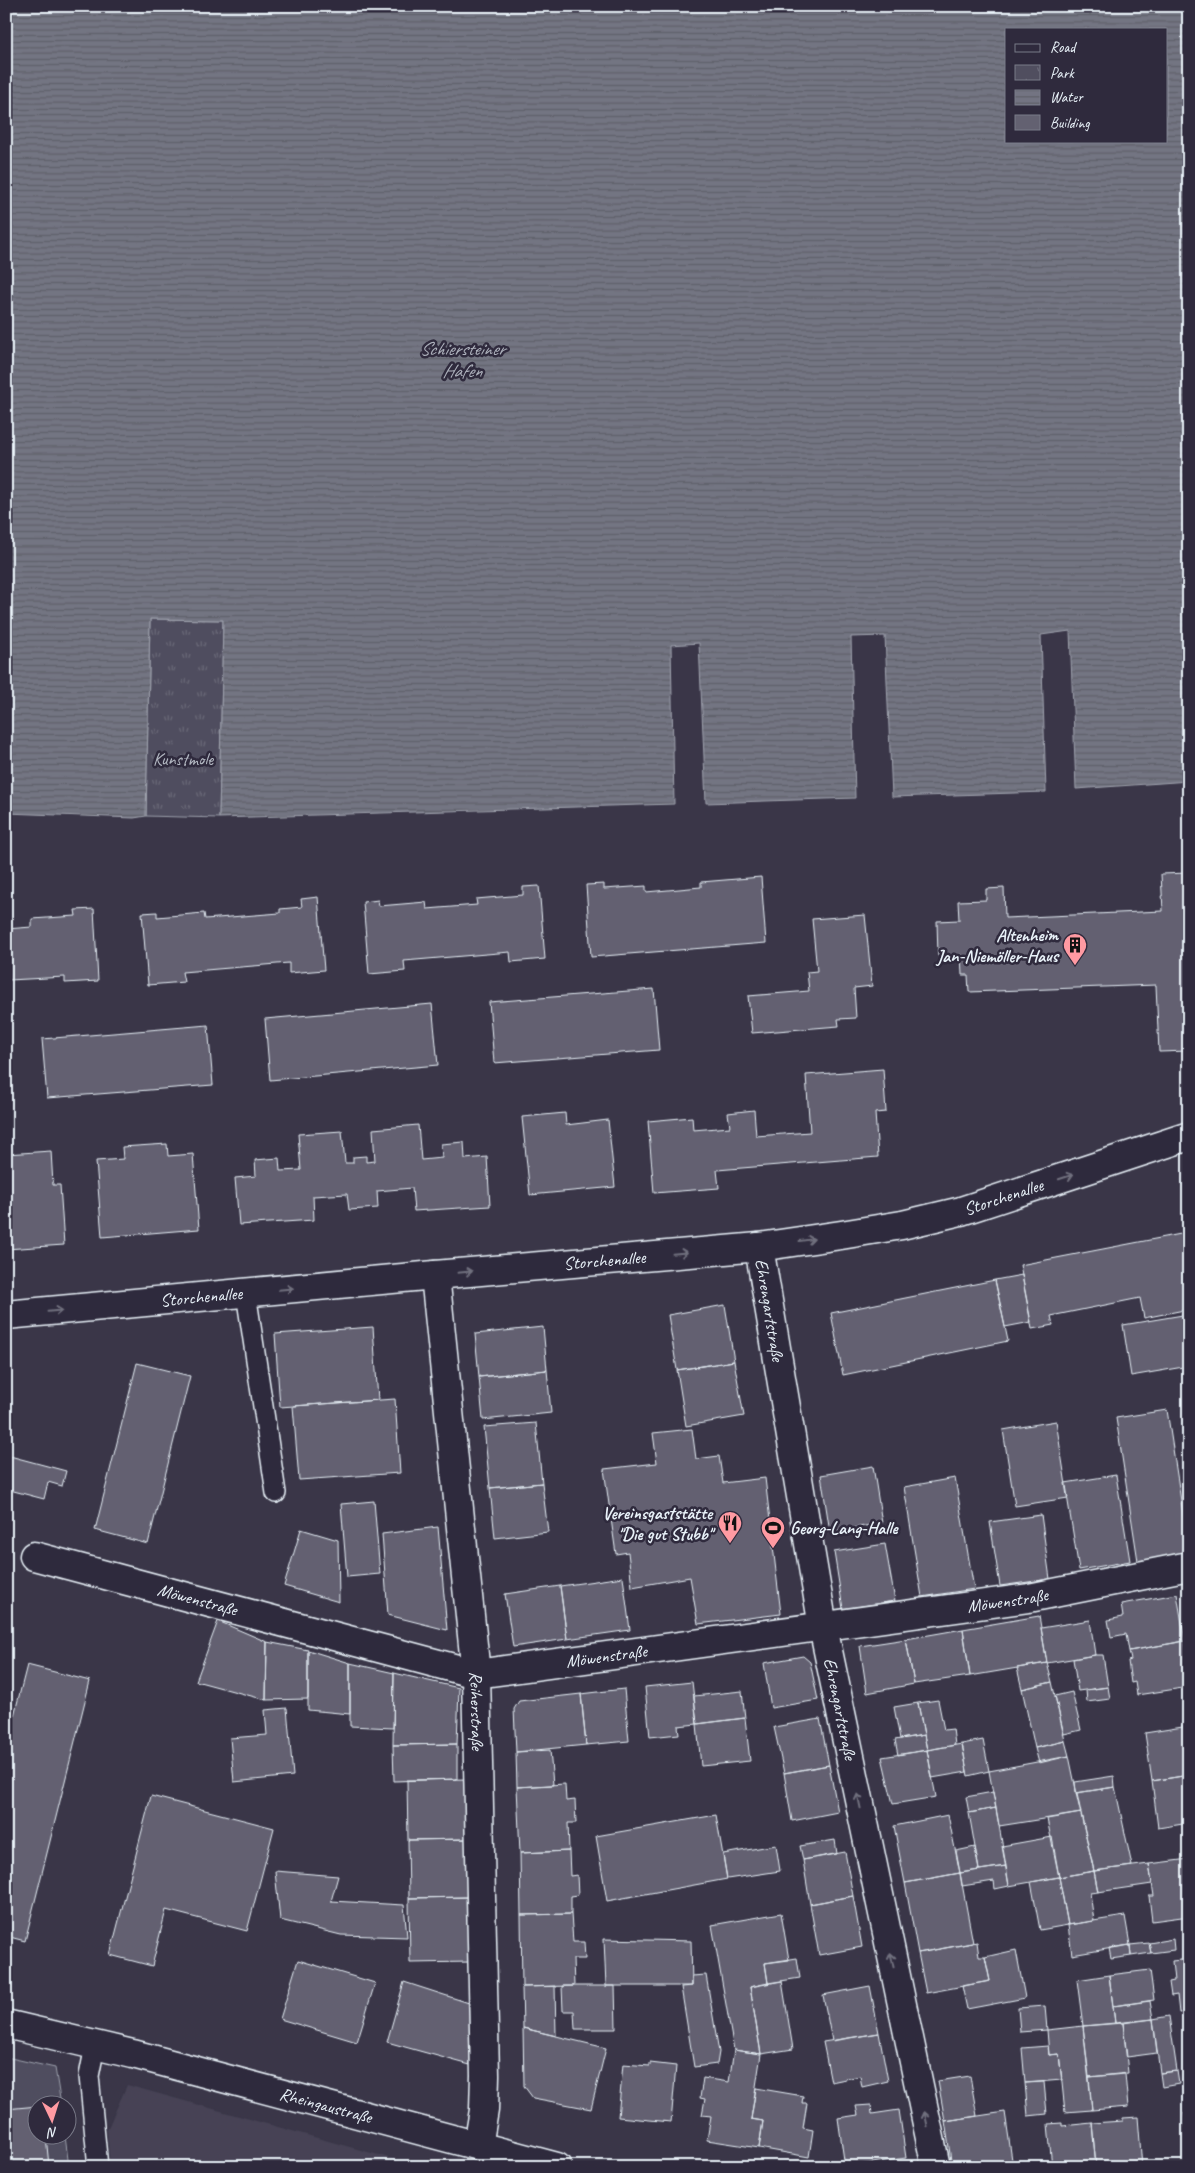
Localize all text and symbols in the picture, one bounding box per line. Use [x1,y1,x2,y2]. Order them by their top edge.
legend [1005,28,1168,142]
text: Road [1050,38,1077,57]
text: Park [1050,64,1075,83]
text: Water [1050,88,1084,107]
text: Building [1050,114,1090,133]
water label: Schiersteiner Hafen [420,337,509,383]
park label: Kunstmole [153,748,214,770]
place label: Altenheim Jan-Niemöller-Haus [935,924,1060,967]
building icon: Altenheim Jan-Niemöller-Haus [1062,932,1088,966]
one-way arrow [1058,1171,1074,1181]
street label: Storchenallee [961,1173,1047,1220]
one-way arrow [799,1235,815,1245]
street label: Storchenallee [563,1246,648,1275]
one-way arrow [671,1249,687,1258]
street label: Ehrengartstraße [750,1257,789,1364]
one-way arrow [457,1267,473,1277]
street label: Storchenallee [159,1282,244,1312]
one-way arrow [278,1284,294,1294]
one-way arrow [46,1306,62,1315]
place label: Vereinsgaststätte "Die gut Stubb" [602,1502,716,1545]
restaurant icon: Vereinsgaststätte "Die gut Stubb" [717,1510,743,1544]
sports icon: Georg-Lang-Halle [760,1515,786,1549]
place label: Georg-Lang-Halle [790,1517,899,1539]
street label: Möwenstraße [155,1578,241,1621]
street label: Möwenstraße [966,1583,1051,1617]
street label: Möwenstraße [564,1639,649,1673]
street label: Ehrengartstraße [819,1656,862,1763]
street label: Reiherstraße [465,1671,489,1752]
one-way arrow [854,1793,864,1809]
one-way arrow [887,1952,897,1968]
street label: Rheingaustraße [277,2083,375,2128]
north arrow [28,2096,78,2146]
one-way arrow [920,2111,930,2127]
text: N [46,2124,58,2141]

